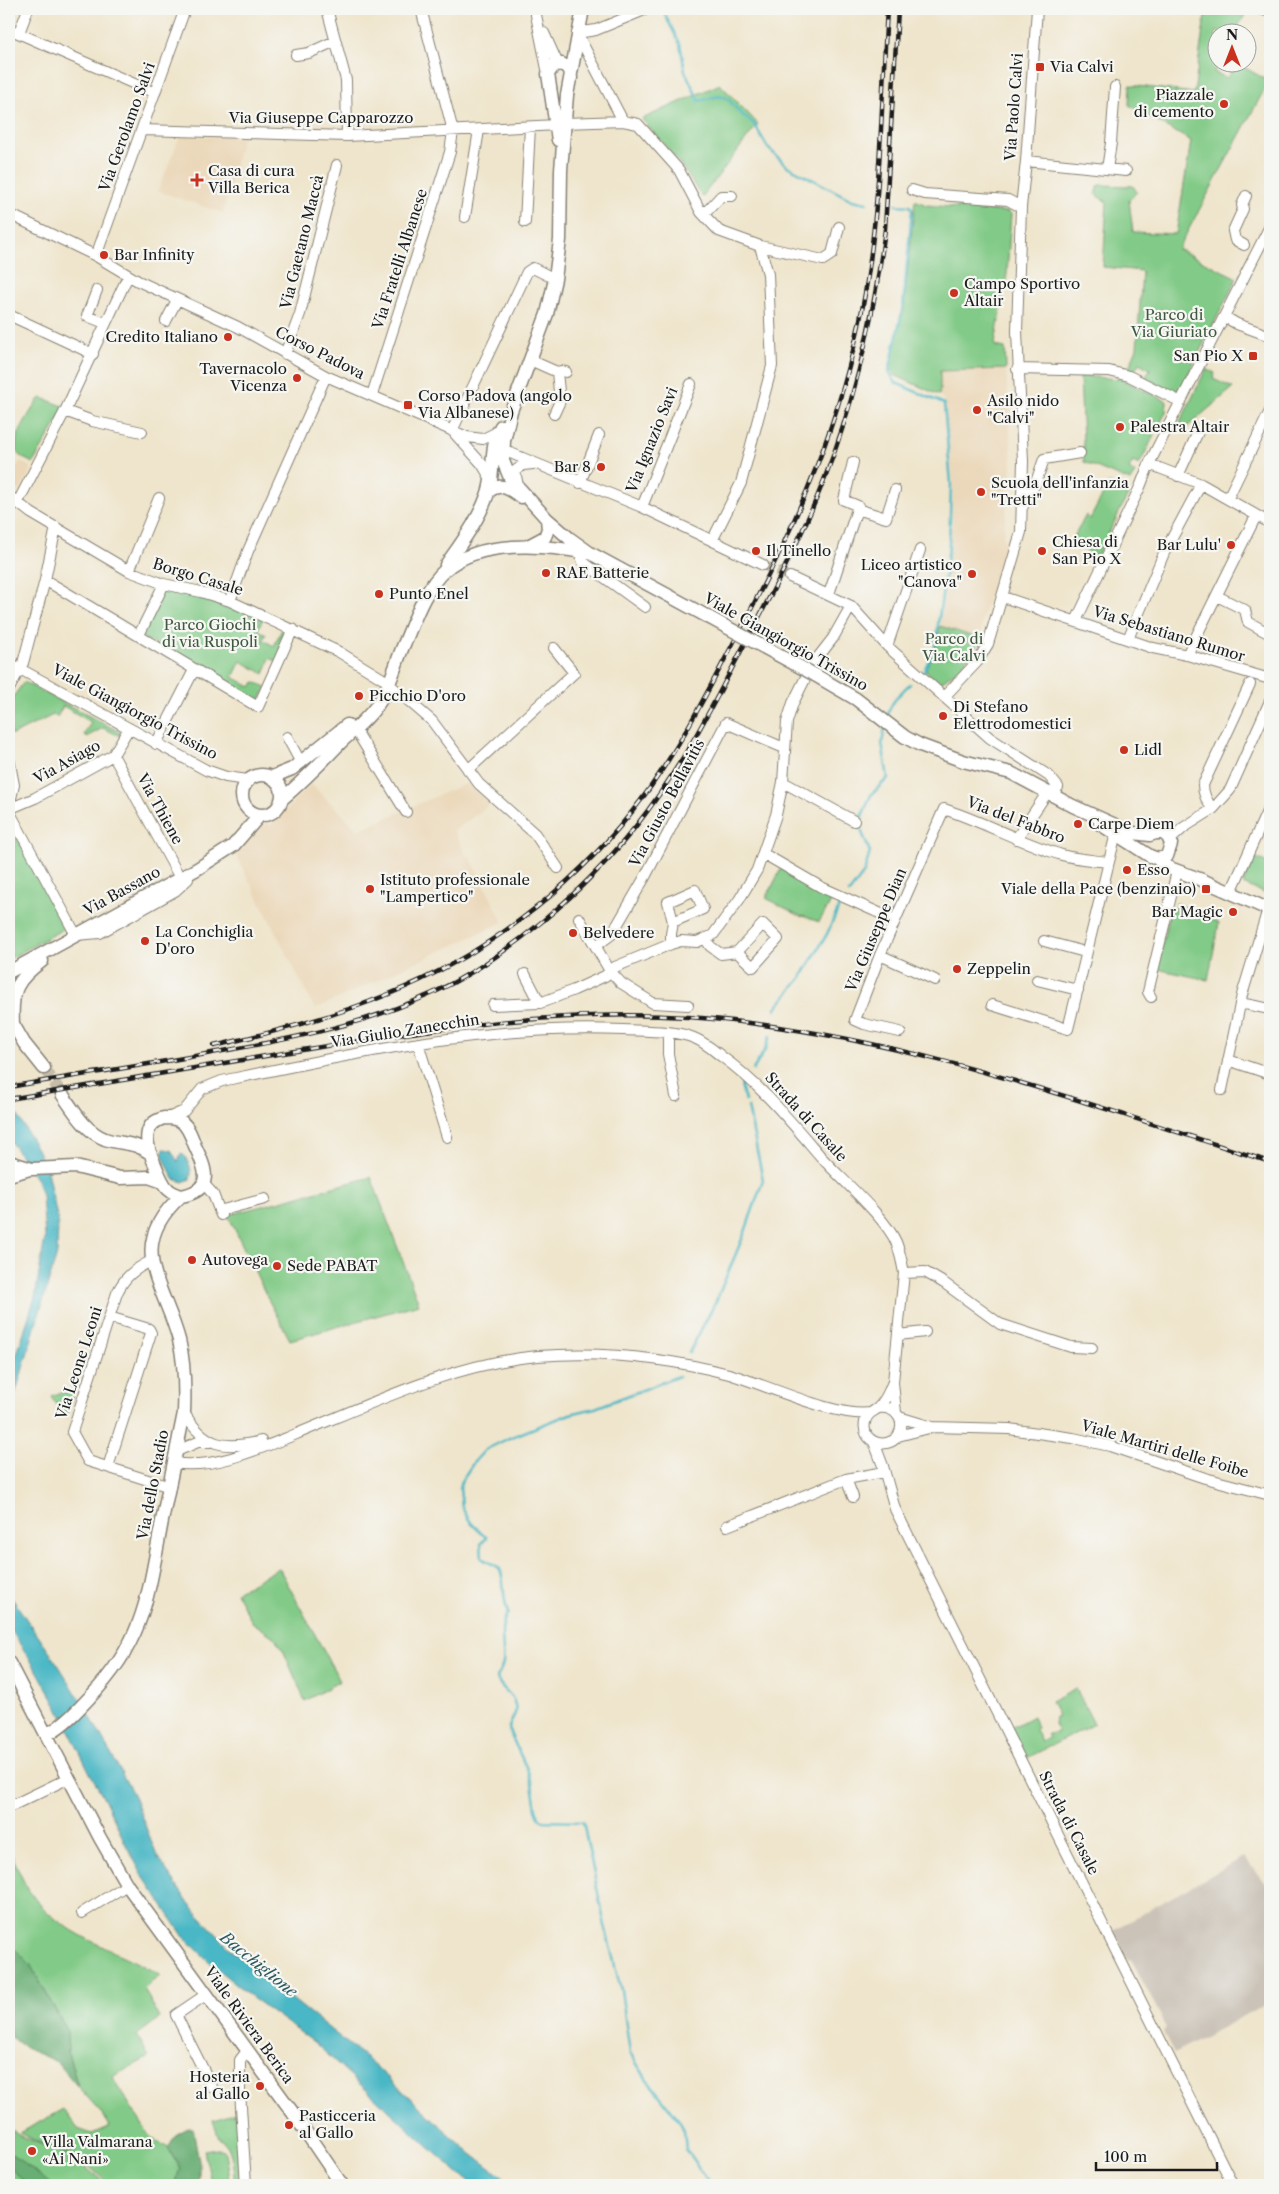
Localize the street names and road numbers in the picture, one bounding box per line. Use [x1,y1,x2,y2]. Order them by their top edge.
street label: Via Paolo Calvi [1000,52,1027,163]
street label: Via Gerolamo Salvi [94,59,159,195]
street label: Via Giuseppe Capparozzo [228,108,413,127]
street label: Via Gaetano Maccà [275,173,327,312]
street label: Via Fratelli Albanese [367,186,431,333]
street label: Corso Padova [272,322,368,383]
street label: Via Ignazio Savi [621,384,682,496]
street label: Borgo Casale [151,554,246,599]
street label: Viale Giangiorgio Trissino [700,588,872,695]
street label: Via Sebastiano Rumor [1090,601,1248,666]
street label: Viale Giangiorgio Trissino [48,659,221,763]
street label: Via Asiago [29,735,104,788]
street label: Via Giusto Bellavitis [624,735,708,871]
street label: Via Thiene [133,769,188,848]
street label: Via del Fabbro [963,792,1068,847]
street label: Via Bassano [79,862,164,920]
street label: Via Giuseppe Dian [840,864,910,996]
street label: Via Giulio Zanecchin [328,1009,481,1052]
street label: Strada di Casale [761,1068,852,1165]
street label: Via Leone Leoni [51,1304,106,1423]
street label: Viale Martiri delle Foibe [1078,1415,1251,1482]
street label: Via dello Stadio [132,1428,173,1543]
street label: Strada di Casale [1035,1768,1104,1878]
street label: Viale Riviera Berica [200,1962,298,2087]

